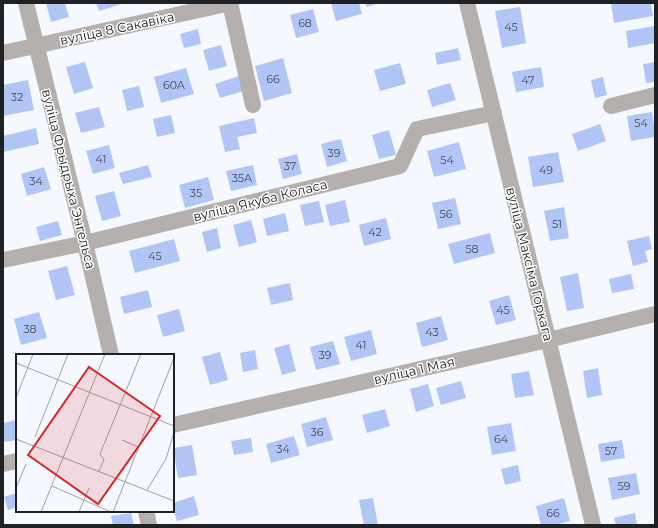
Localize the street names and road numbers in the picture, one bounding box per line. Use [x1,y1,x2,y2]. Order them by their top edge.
street label: вуліца 8 Сакавіка [58,8,176,48]
street label: вуліца Фрыдрыха Энгельса [39,87,99,271]
street label: вуліца Якуба Коласа [191,176,329,224]
street label: вуліца Максіма Горкага [503,185,557,343]
street label: вуліца 1 Мая [372,353,456,387]

